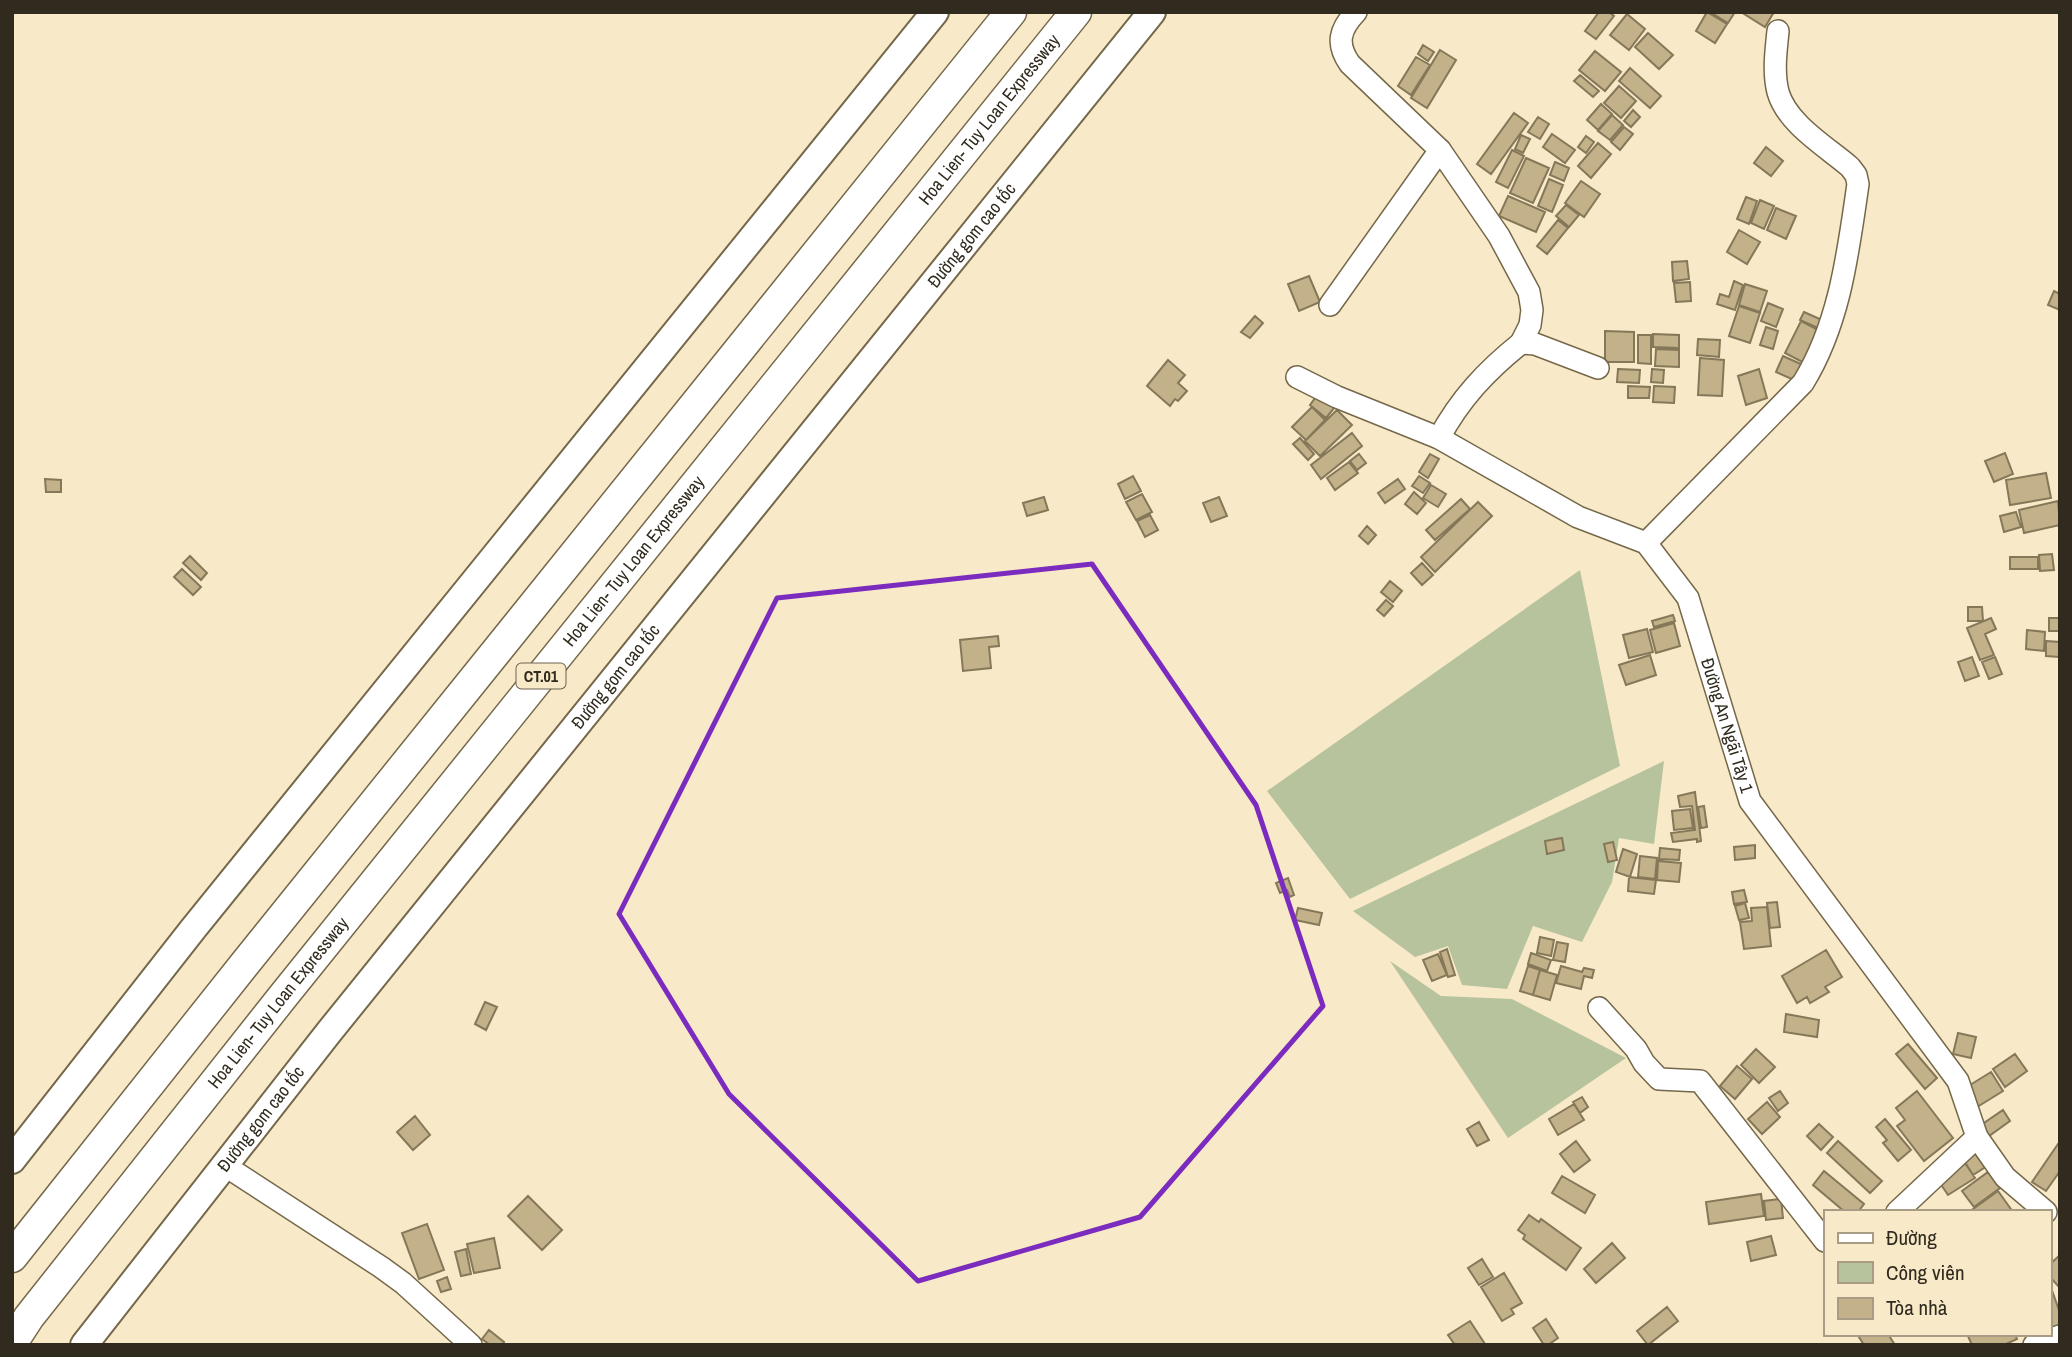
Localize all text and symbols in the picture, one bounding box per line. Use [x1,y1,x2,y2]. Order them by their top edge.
street label: Hoa Lien- Tuy Loan Expressway [912,28,1066,210]
street label: Đường gom cao tốc [921,177,1021,293]
street label: Hoa Lien- Tuy Loan Expressway [557,470,710,652]
street label: Đường gom cao tốc [565,619,665,734]
street label: Đường An Ngãi Tây 1 [1695,655,1760,797]
road number: CT.01 [516,664,566,688]
street label: Hoa Lien- Tuy Loan Expressway [202,911,354,1094]
street label: Đường gom cao tốc [211,1061,310,1177]
legend [1824,1210,2051,1336]
text: Đường [1886,1223,1937,1252]
text: Công viên [1886,1258,1965,1287]
text: Tòa nhà [1886,1293,1948,1322]

